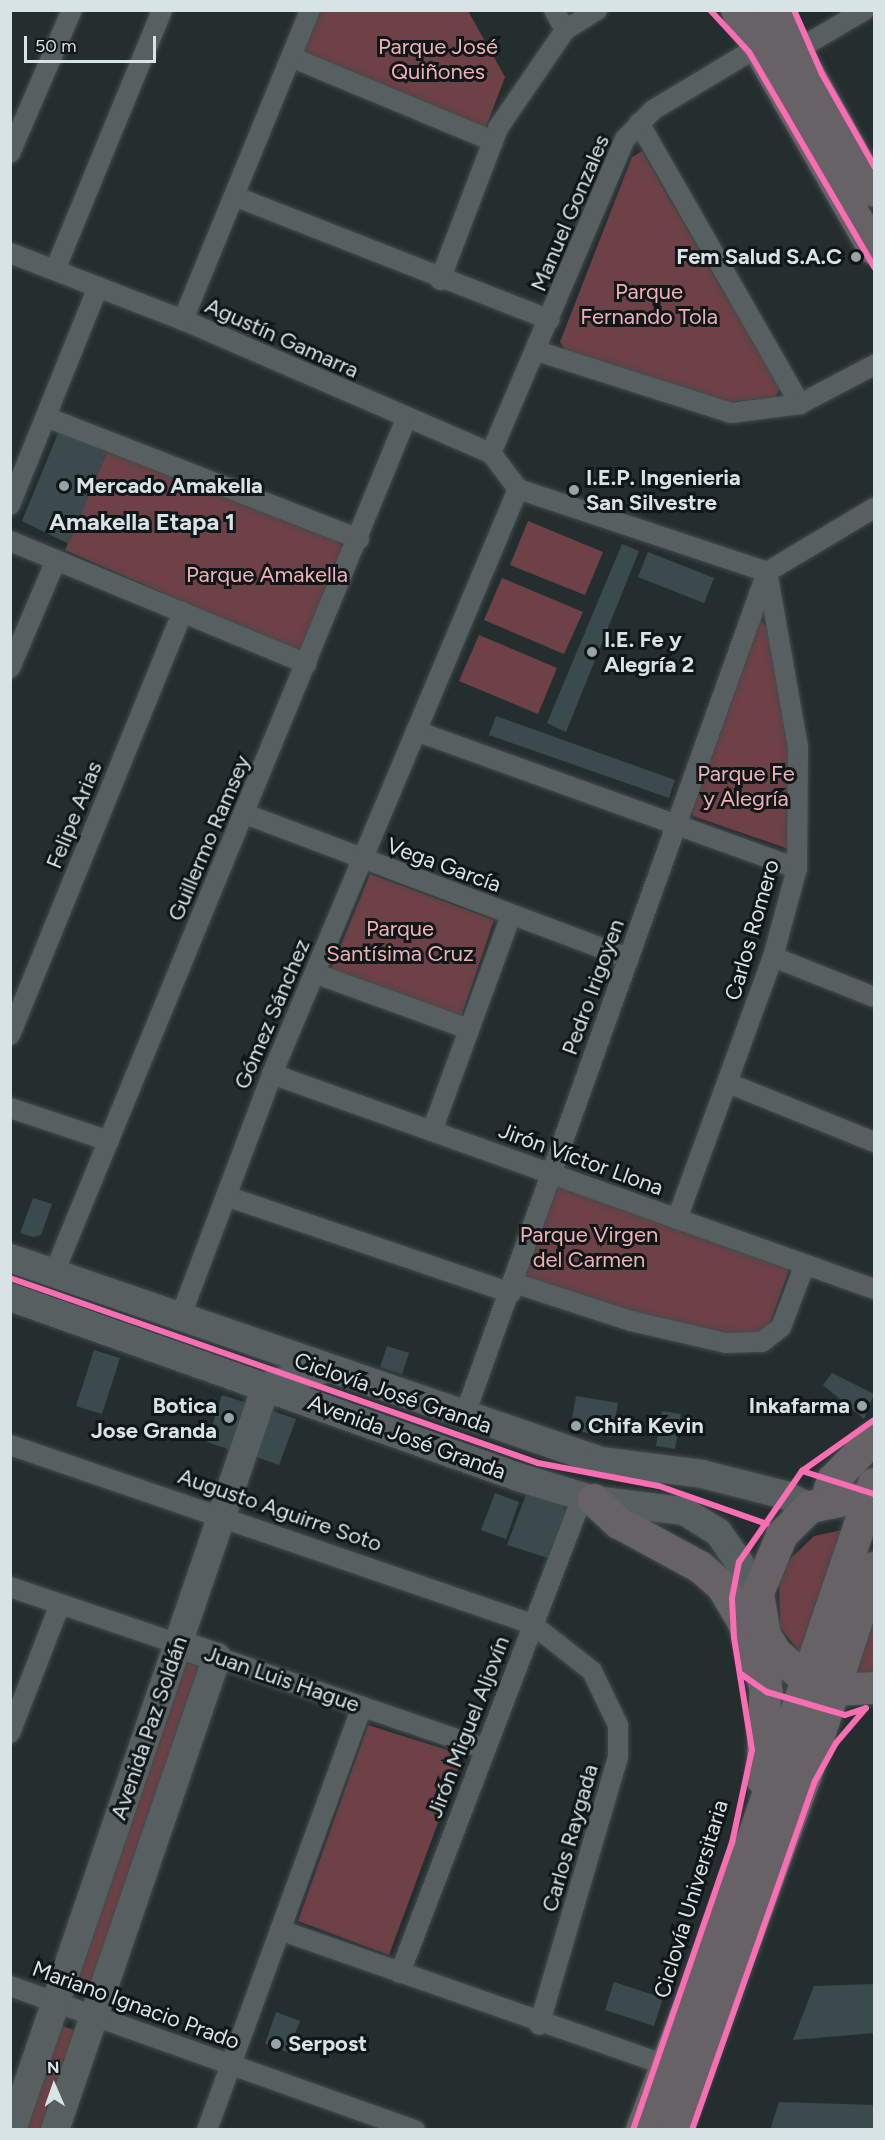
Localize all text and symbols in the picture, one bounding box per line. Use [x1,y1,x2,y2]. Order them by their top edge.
scale bar [27,24,159,62]
park label: Parque José Quiñones [378,33,498,84]
text: 50 m [35,35,77,57]
street label: Manuel Gonzales [525,131,615,295]
place label: Fem Salud S.A.C [676,244,842,270]
marker: Fem Salud S.A.C [847,248,865,266]
park label: Parque Fernando Tola [580,278,718,330]
street label: Agustín Gamarra [201,292,363,384]
place label: I.E.P. Ingenieria San Silvestre [586,464,741,516]
place label: Mercado Amakella [76,473,263,499]
marker: Mercado Amakella [57,479,71,493]
marker: I.E.P. Ingenieria San Silvestre [567,483,581,497]
district label: Amakella Etapa 1 [49,508,235,536]
park label: Parque Amakella [186,562,348,588]
place label: I.E. Fe y Alegría 2 [604,626,694,678]
marker: I.E. Fe y Alegría 2 [585,645,599,659]
street label: Guillermo Ramsey [162,751,256,925]
street label: Felipe Arias [41,758,107,872]
park label: Parque Fe y Alegría [697,760,795,812]
street label: Vega García [383,832,505,898]
street label: Carlos Romero [719,857,785,1003]
park label: Parque Santísima Cruz [326,915,474,966]
street label: Pedro Irigoyen [556,916,630,1058]
street label: Gómez Sánchez [229,935,315,1093]
street label: Jirón Víctor Llona [495,1117,667,1201]
park label: Parque Virgen del Carmen [520,1221,658,1272]
street label: Ciclovía José Granda [291,1347,495,1439]
street label: Avenida José Granda [305,1389,509,1485]
place label: Botica Jose Granda [91,1392,217,1444]
place label: Inkafarma [749,1393,850,1419]
marker: Inkafarma [855,1399,869,1413]
marker: Botica Jose Granda [222,1411,236,1425]
place label: Chifa Kevin [588,1413,704,1439]
marker: Chifa Kevin [569,1419,583,1433]
street label: Augusto Aguirre Soto [175,1463,385,1557]
street label: Jirón Miguel Aljovín [421,1632,515,1822]
street label: Avenida Paz Soldán [105,1633,193,1823]
street label: Juan Luis Hague [201,1640,363,1718]
street label: Carlos Raygada [536,1761,604,1915]
street label: Ciclovía Universitaria [648,1797,734,2001]
street label: Mariano Ignacio Prado [29,1955,243,2055]
place label: Serpost [288,2031,367,2057]
marker: Serpost [269,2037,283,2051]
north arrow [24,2056,84,2116]
text: N [47,2058,60,2077]

